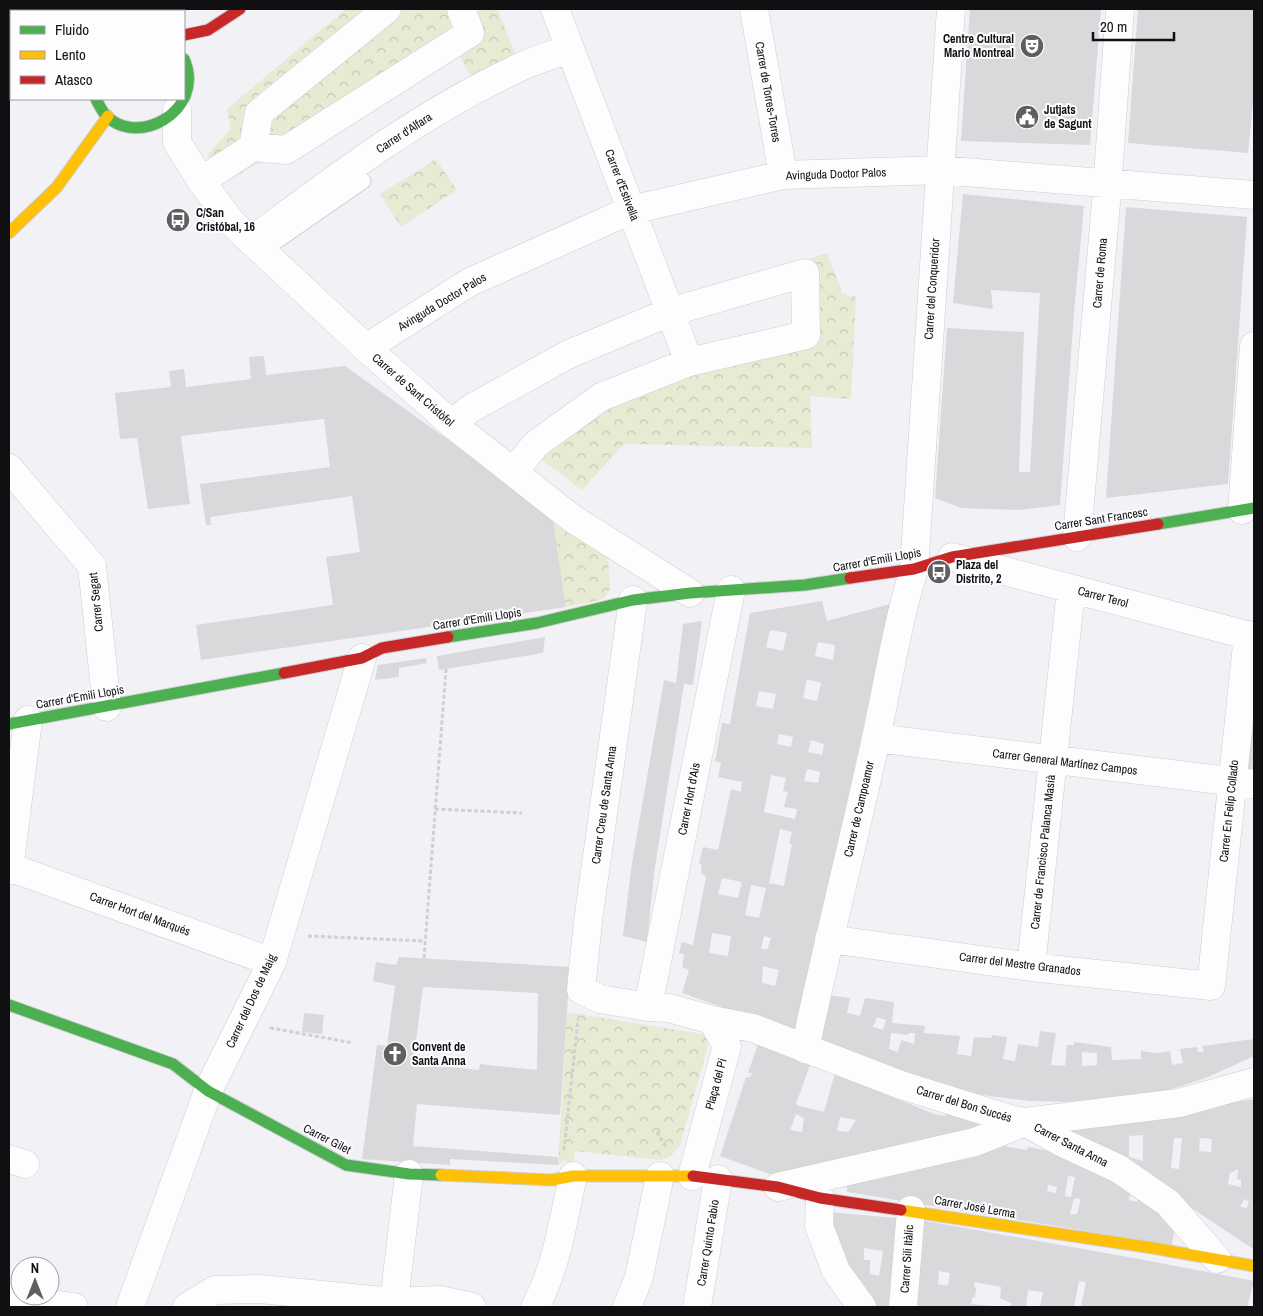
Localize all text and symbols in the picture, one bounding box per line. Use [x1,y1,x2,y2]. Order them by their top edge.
legend [10,10,185,100]
scale bar [1093,10,1174,42]
text: 20 m [1100,16,1127,37]
text: Fluido [55,19,89,40]
place label: Centre Cultural Mario Montreal [943,31,1014,61]
theatre icon: Centre Cultural Mario Montreal [1019,33,1045,59]
street label: Carrer de Torres-Torres [751,40,785,144]
text: Lento [55,44,86,65]
text: Atasco [54,69,93,90]
place label: Jutjats de Sagunt [1044,102,1092,132]
public building icon: Jutjats de Sagunt [1014,104,1040,130]
street label: Carrer d'Alfara [373,109,435,157]
street label: Carrer d'Estivella [601,147,643,223]
street label: Avinguda Doctor Palos [785,164,887,184]
place label: C/San Cristóbal, 16 [196,205,256,235]
bus stop icon: C/San Cristóbal, 16 [165,207,191,233]
street label: Carrer del Conqueridor [920,237,944,340]
street label: Carrer de Roma [1089,237,1111,309]
street label: Avinguda Doctor Palos [394,269,489,335]
street label: Carrer de Sant Cristòfol [369,350,457,430]
street label: Carrer Sant Francesc [1053,504,1149,534]
street label: Carrer d'Emili Llopis [832,544,922,576]
place label: Plaza del Distrito, 2 [956,557,1002,587]
bus stop icon: Plaza del Distrito, 2 [926,559,952,585]
street label: Carrer Segart [85,571,107,632]
street label: Carrer Terol [1076,583,1130,611]
street label: Carrer d'Emili Llopis [432,604,522,634]
street label: Carrer d'Emili Llopis [35,681,125,713]
street label: Carrer Creu de Santa Anna [588,744,620,865]
street label: Carrer General Martínez Campos [992,745,1139,779]
street label: Carrer de Campoamor [840,759,878,859]
street label: Carrer En Felip Collado [1216,759,1242,863]
street label: Carrer Hort d'Ais [674,761,704,837]
street label: Carrer de Francisco Palanca Masià [1027,773,1059,930]
street label: Carrer Hort del Marqués [87,888,193,940]
street label: Carrer del Mestre Granados [958,949,1082,979]
street label: Carrer del Dos de Maig [222,951,280,1051]
place label: Convent de Santa Anna [412,1039,466,1069]
church icon: Convent de Santa Anna [382,1041,408,1067]
street label: Plaça del Pi [701,1057,731,1111]
street label: Carrer del Bon Succés [914,1082,1014,1126]
street label: Carrer Santa Anna [1031,1119,1111,1171]
street label: Carrer Gilet [300,1120,354,1158]
street label: Carrer José Lerma [933,1192,1017,1222]
street label: Carrer Quinto Fabio [693,1198,723,1288]
street label: Carrer Sili Itàlic [897,1224,917,1294]
north arrow [10,1256,60,1306]
text: N [31,1259,39,1277]

